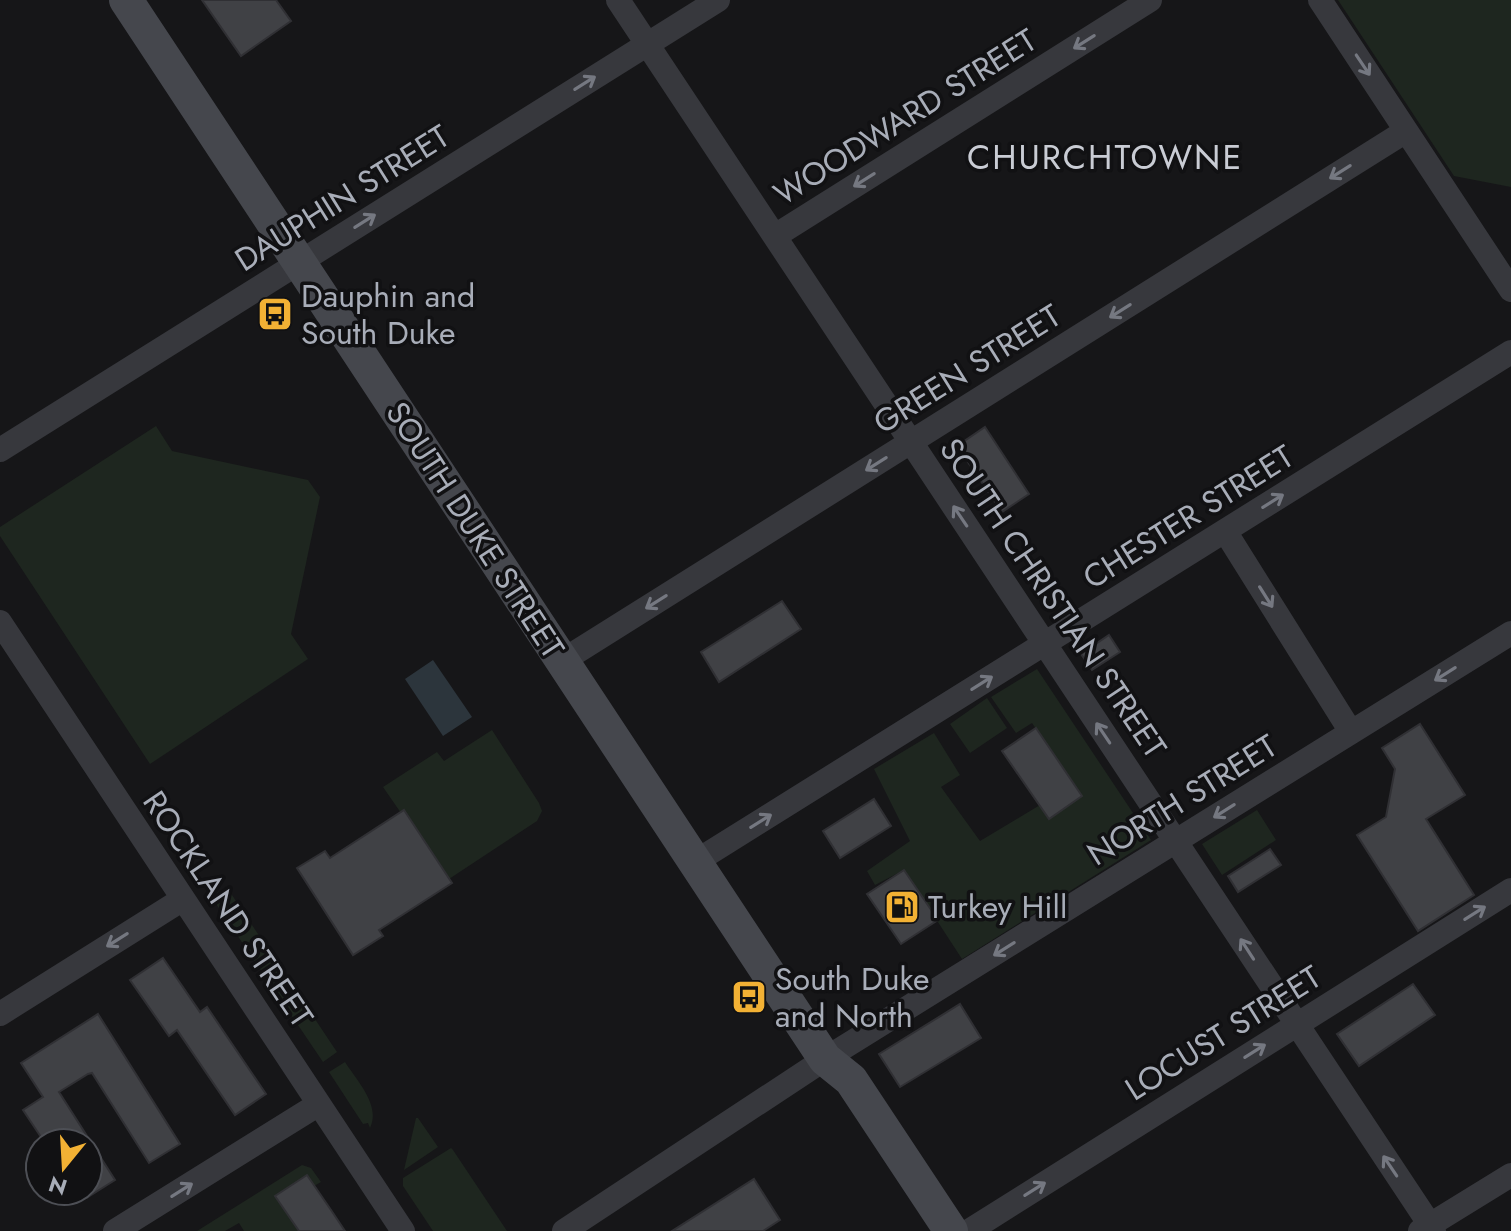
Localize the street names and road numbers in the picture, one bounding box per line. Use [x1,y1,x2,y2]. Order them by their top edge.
street label: WOODWARD STREET [765,17,1045,216]
street label: DAUPHIN STREET [226,114,458,282]
street label: GREEN STREET [865,293,1069,445]
street label: SOUTH DUKE STREET [375,393,575,667]
street label: SOUTH CHRISTIAN STREET [929,429,1178,767]
street label: CHESTER STREET [1074,434,1302,600]
street label: NORTH STREET [1078,723,1286,877]
street label: ROCKLAND STREET [132,782,324,1036]
street label: LOCUST STREET [1116,954,1330,1112]

